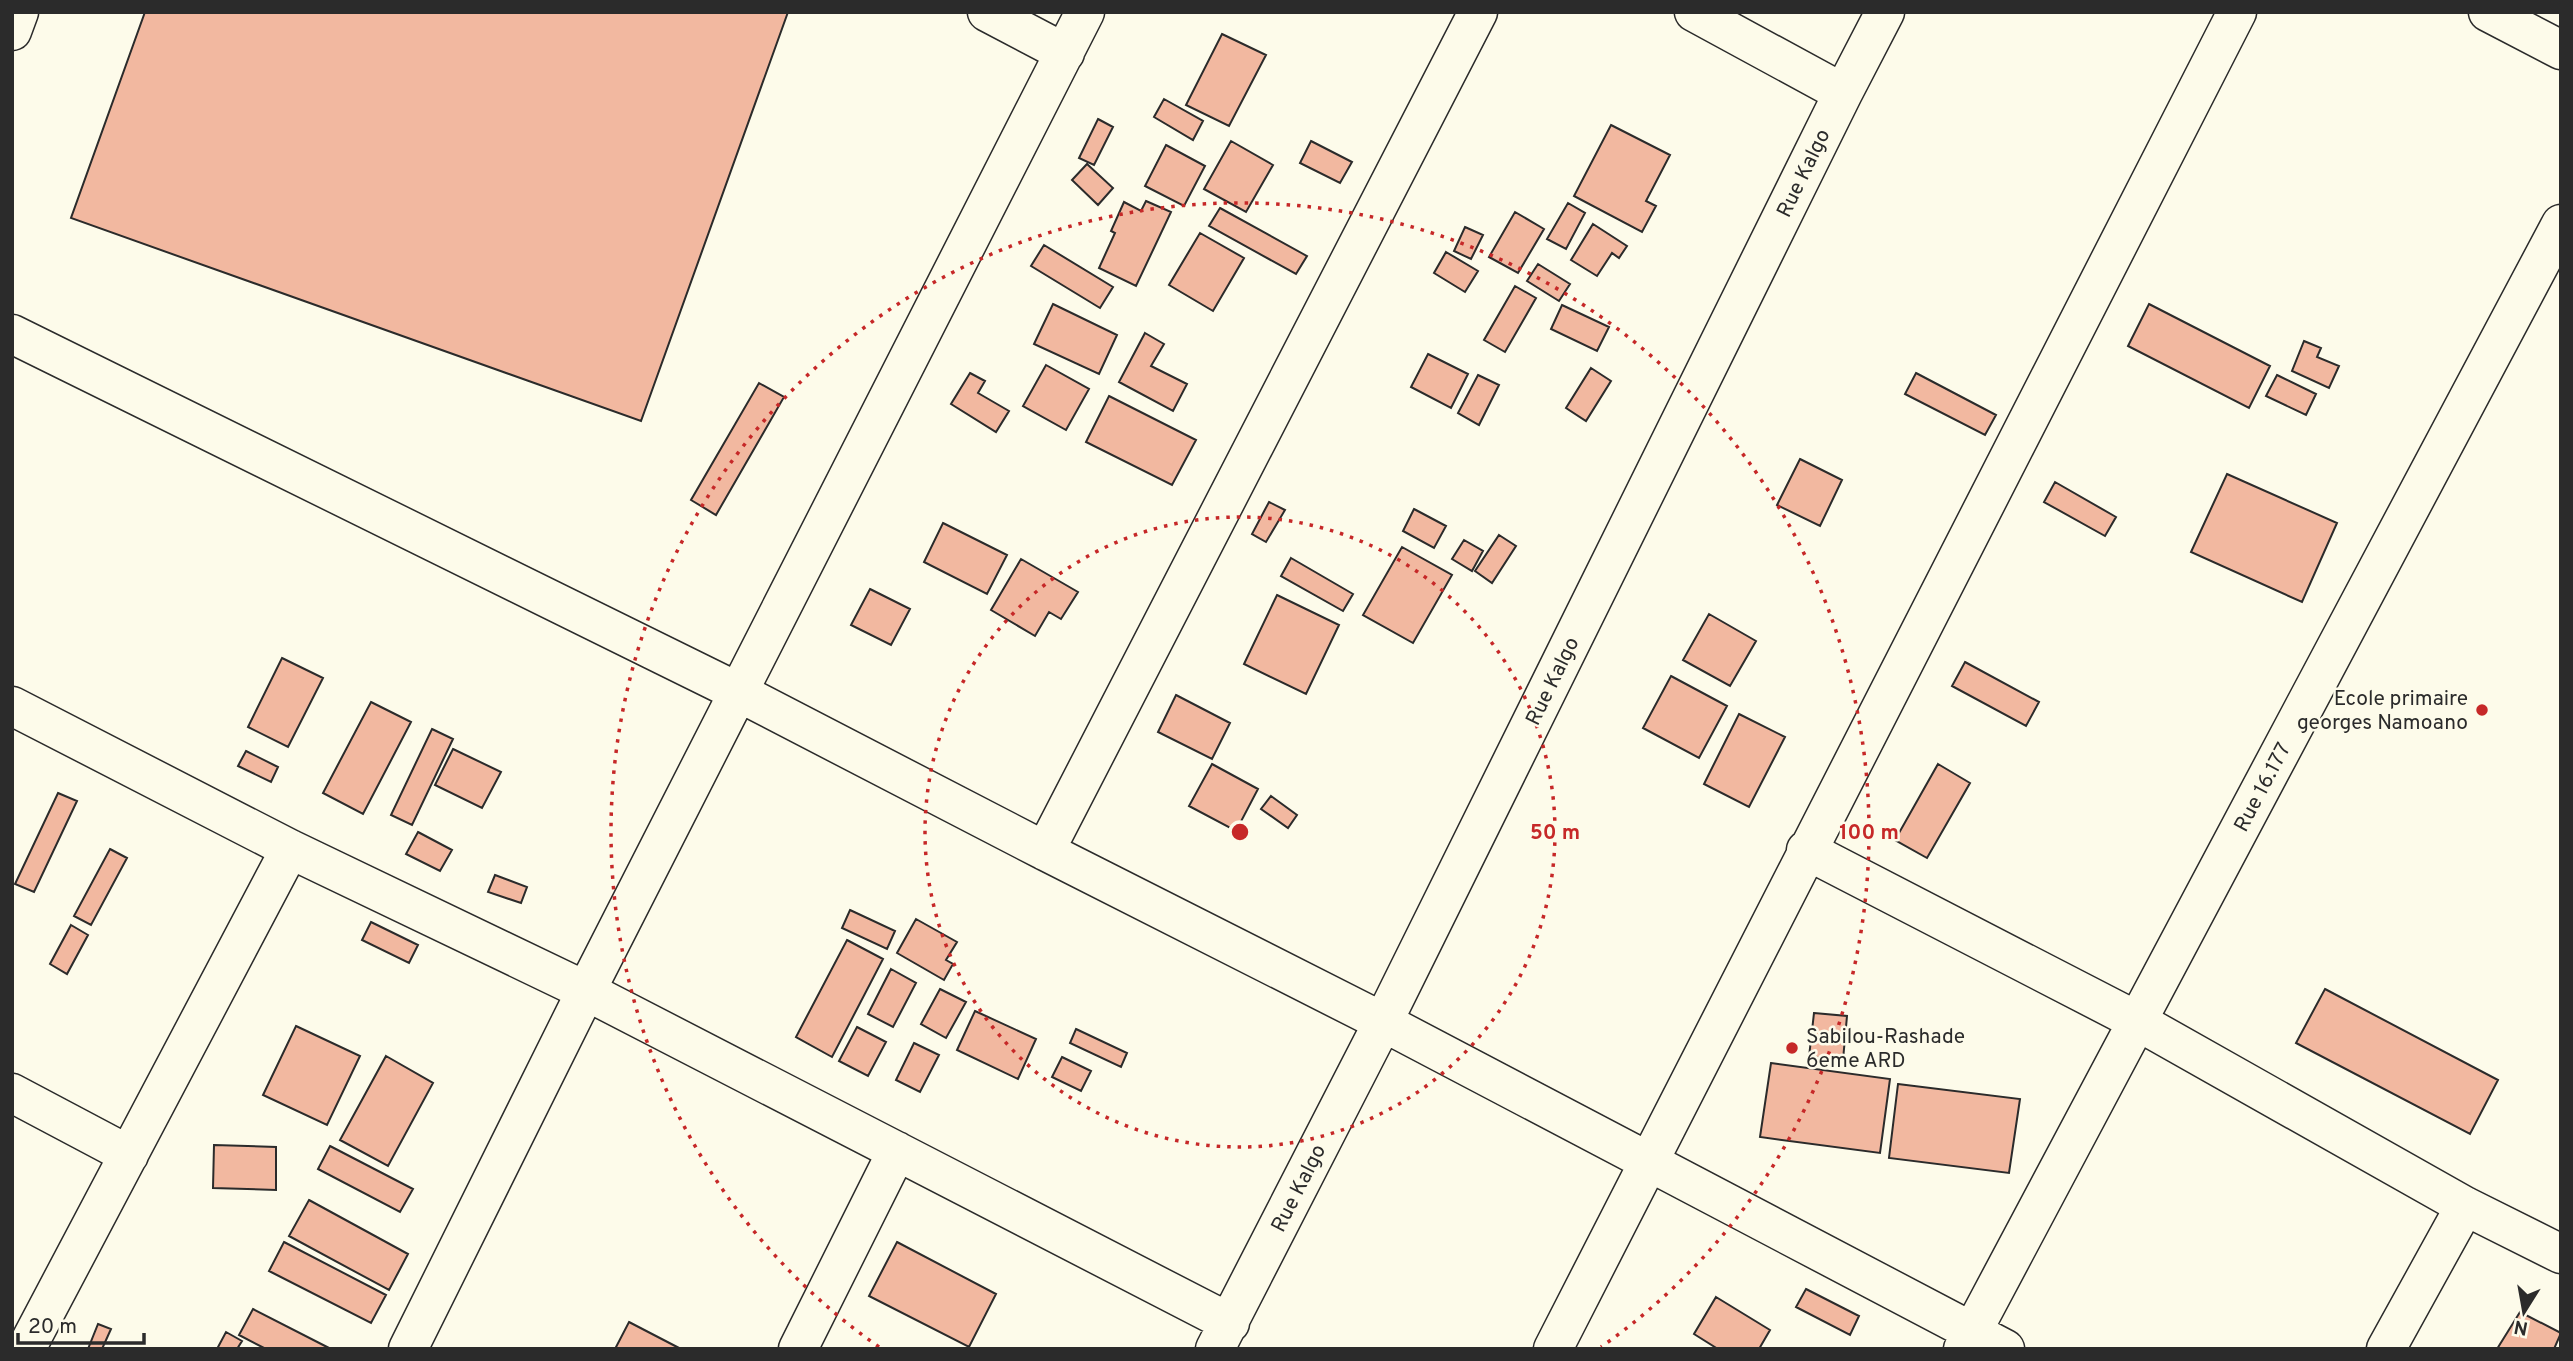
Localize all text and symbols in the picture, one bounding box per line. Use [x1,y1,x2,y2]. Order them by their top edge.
street label: Rue Kalgo [1771,125,1837,222]
street label: Rue Kalgo [1520,633,1586,730]
place label: Ecole primaire georges Namoano [2297,686,2468,737]
marker: Ecole primaire georges Namoano [2474,702,2490,718]
street label: Rue 16.177 [2229,738,2298,837]
centre of rings [1228,820,1252,844]
text: 50 m [1530,820,1580,847]
text: 100 m [1839,820,1899,847]
place label: Sabilou-Rashade 6eme ARD [1806,1024,1965,1075]
marker: Sabilou-Rashade 6eme ARD [1784,1040,1800,1056]
street label: Rue Kalgo [1266,1140,1333,1237]
north arrow [2489,1277,2559,1347]
scale bar [18,1302,144,1346]
text: 20 m [28,1314,77,1341]
text: N [2512,1314,2530,1340]

